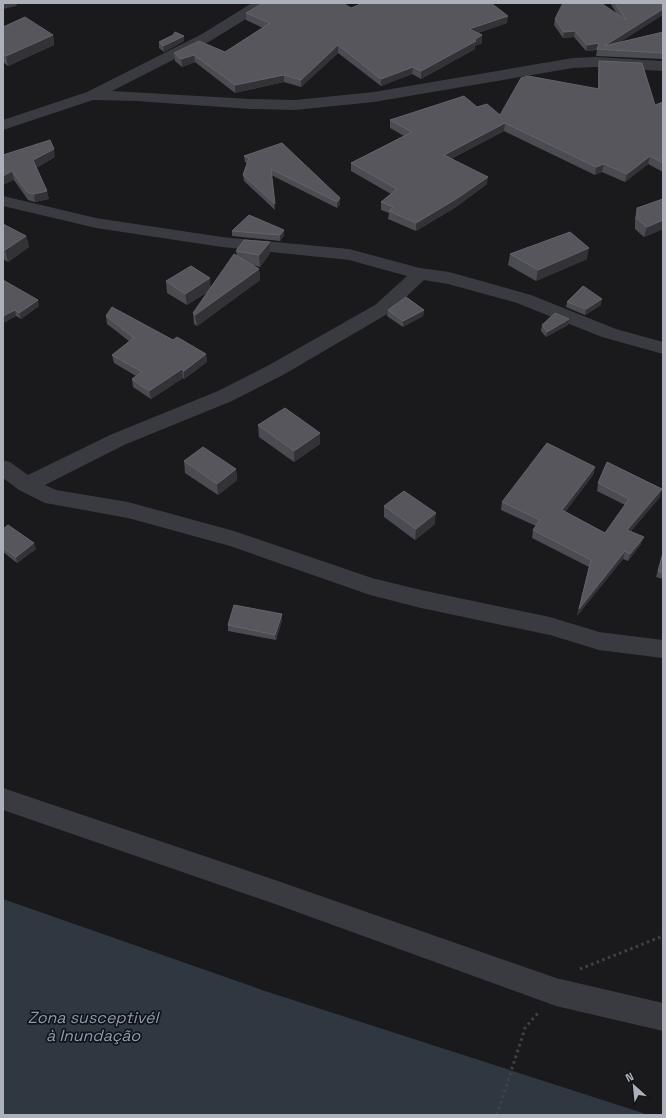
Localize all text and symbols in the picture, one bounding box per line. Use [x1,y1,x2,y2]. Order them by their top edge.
water label: Zona susceptivél à Inundação [28,1007,160,1046]
north arrow [614,1066,654,1106]
text: N [623,1069,636,1085]

